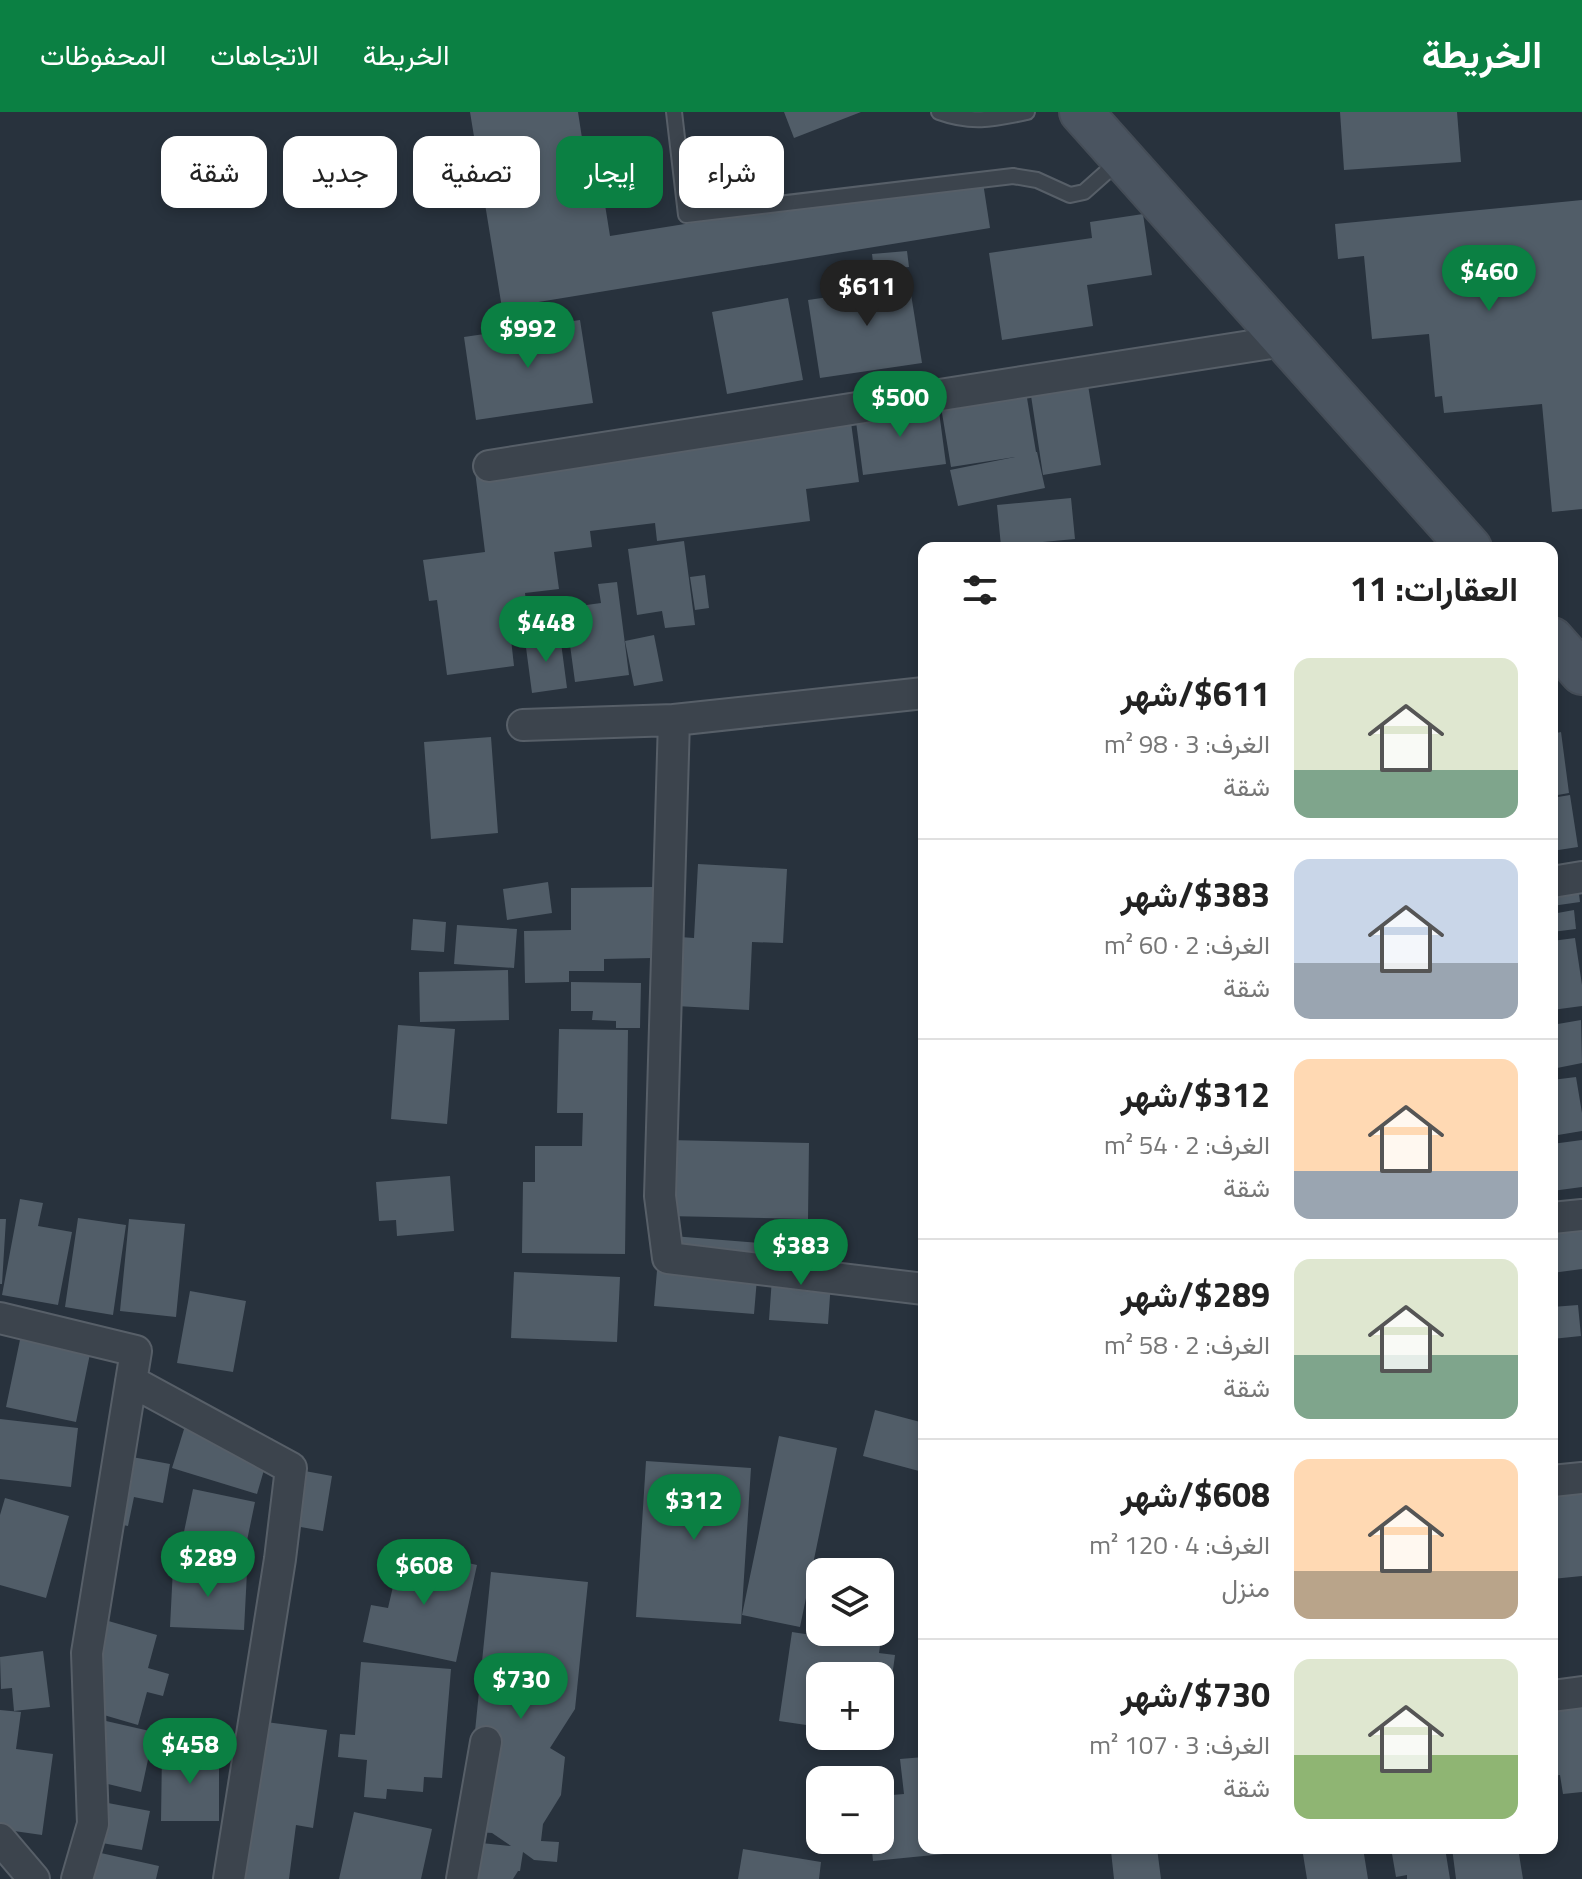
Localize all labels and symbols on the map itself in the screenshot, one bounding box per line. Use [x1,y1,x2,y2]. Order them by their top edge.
pin: $460 [1442,245,1536,313]
pin: $611 [820,260,914,328]
pin: $992 [481,302,575,370]
pin: $500 [853,371,947,439]
pin: $448 [499,596,593,664]
pin: $383 [754,1219,848,1287]
pin: $312 [647,1474,741,1542]
pin: $289 [161,1531,255,1599]
pin: $608 [377,1539,471,1607]
pin: $730 [474,1653,568,1721]
pin: $458 [143,1718,237,1786]

